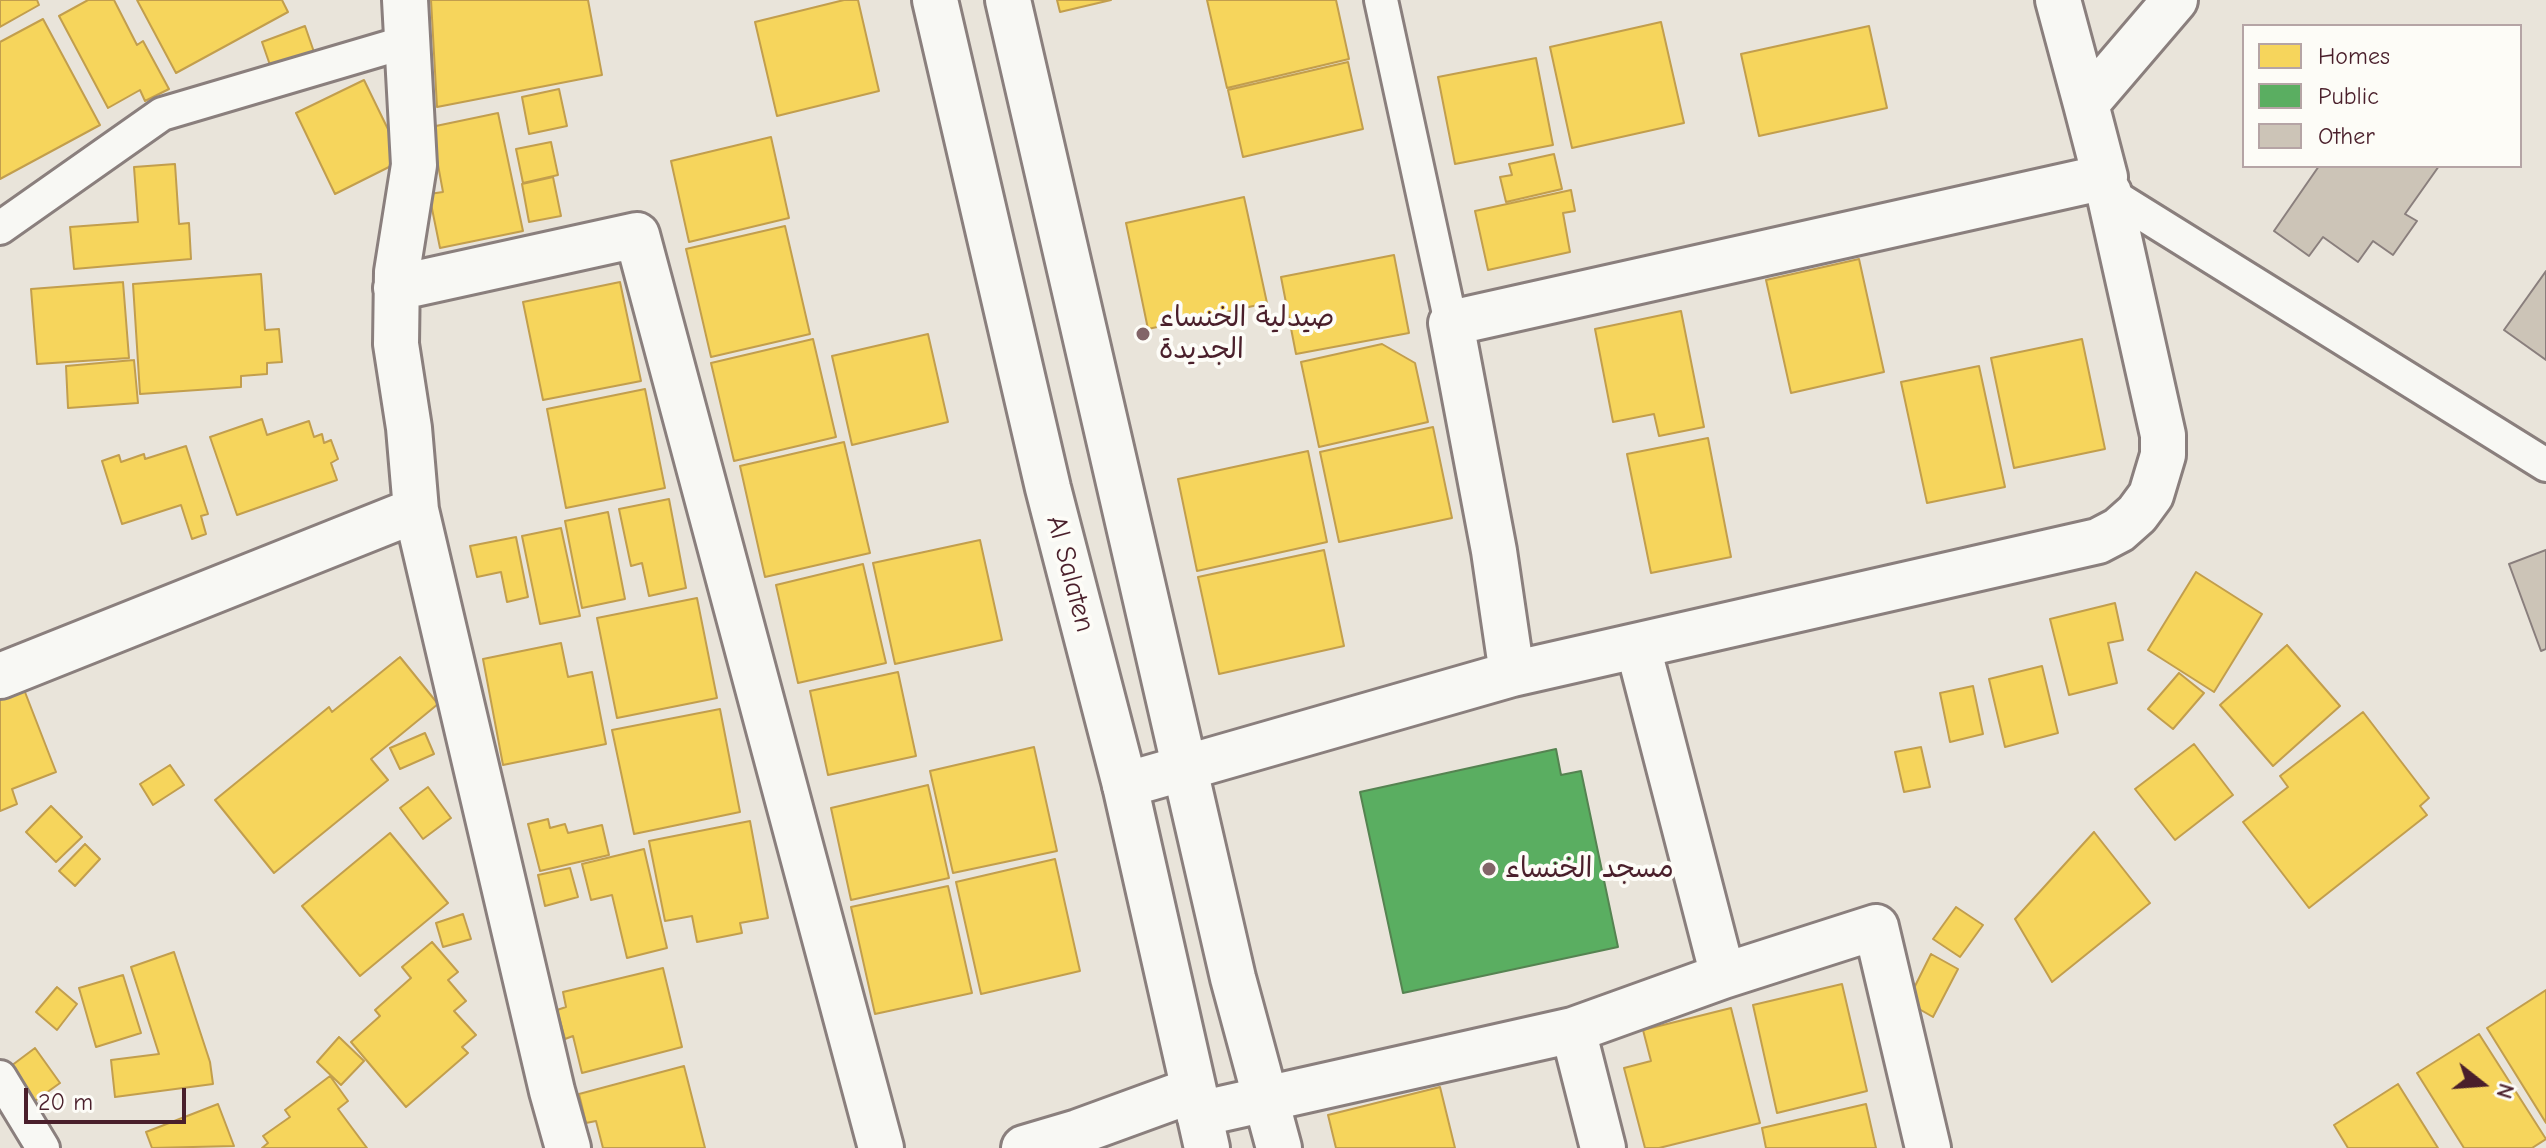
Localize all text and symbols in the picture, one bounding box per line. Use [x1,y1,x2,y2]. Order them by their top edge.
legend [2242,24,2522,168]
text: Homes [2318,42,2390,70]
text: Public [2318,82,2379,110]
text: Other [2318,122,2375,150]
place label: صيدلية الخنساء الجديدة [1159,301,1334,367]
marker: صيدلية الخنساء الجديدة [1134,325,1152,343]
street label: Al Salaten [1038,512,1102,636]
place label: مسجد الخنساء [1505,852,1674,886]
marker: مسجد الخنساء [1480,860,1498,878]
north arrow [2442,1044,2522,1124]
scale bar [28,1072,190,1122]
text: N [2490,1080,2519,1102]
text: 20 m [38,1088,93,1116]

